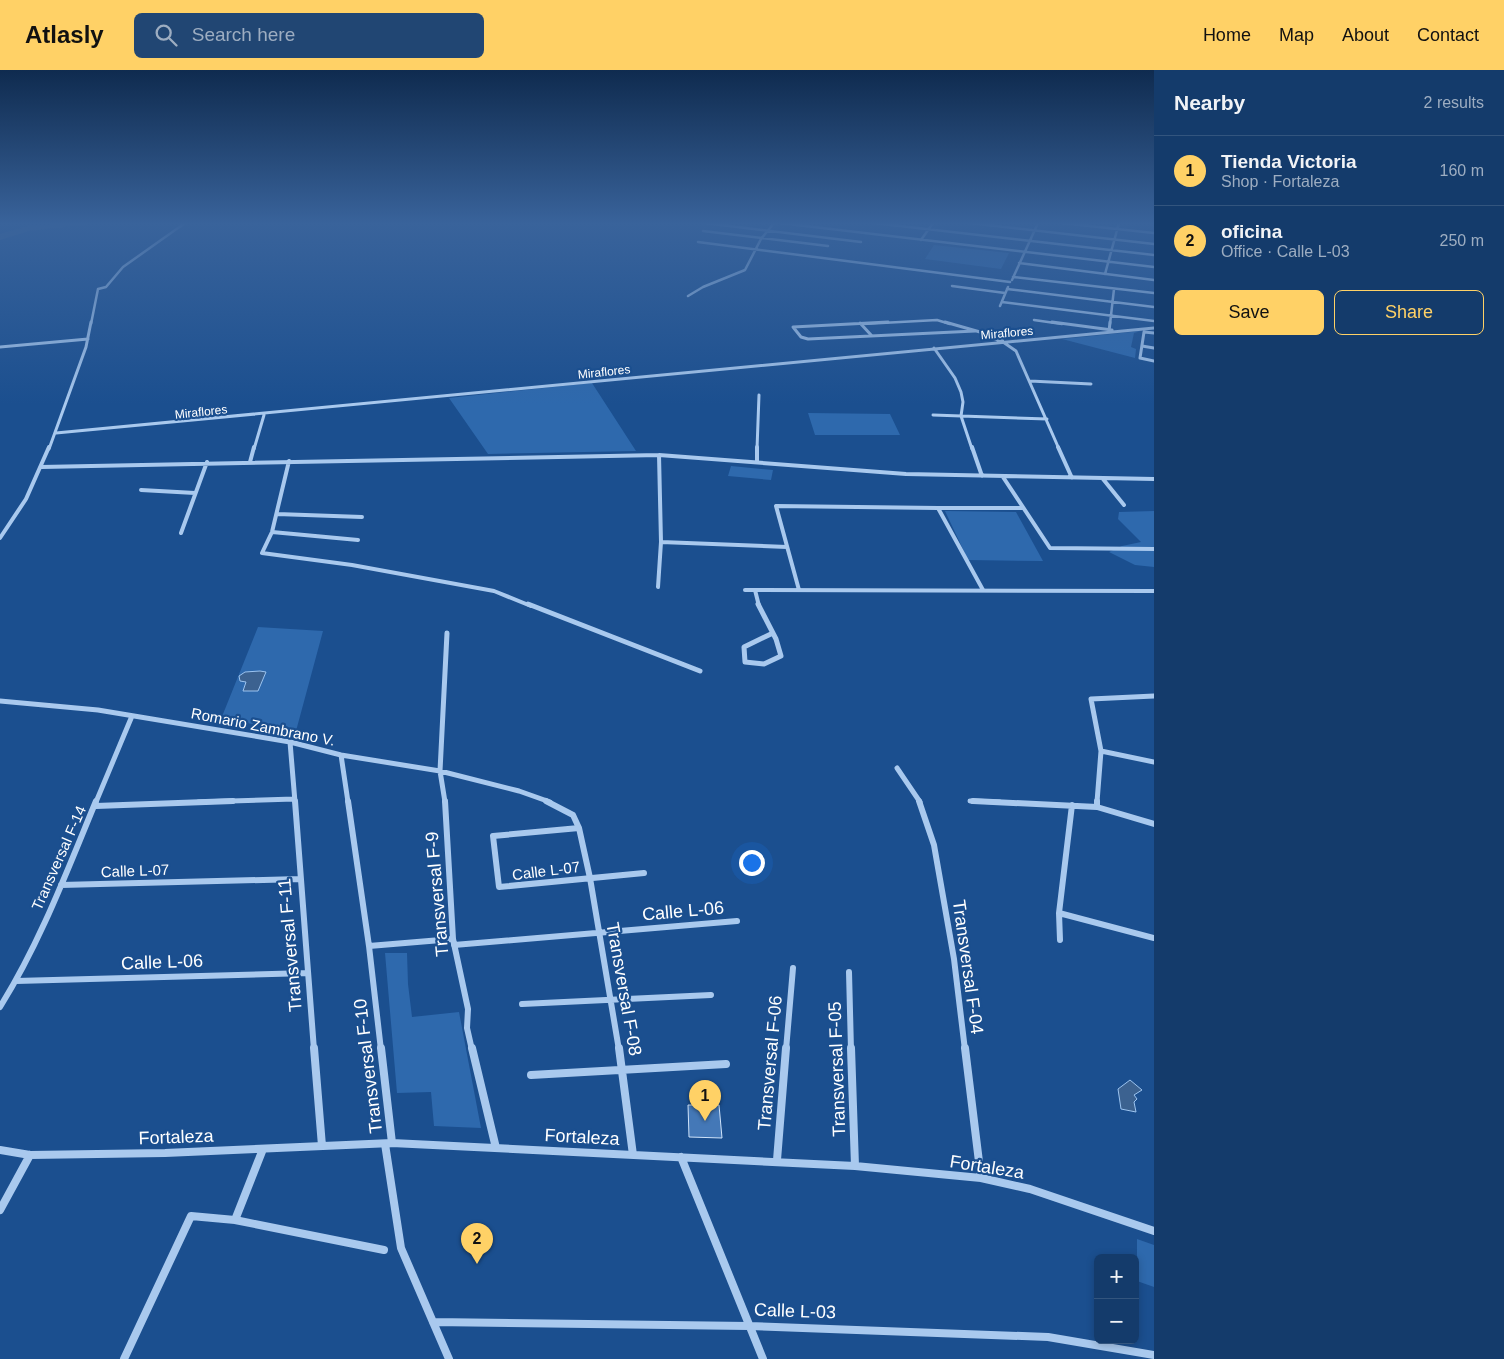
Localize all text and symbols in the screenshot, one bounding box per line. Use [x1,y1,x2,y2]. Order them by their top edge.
search box [134,13,484,58]
text: Atlasly [25,21,104,48]
icon: search [152,21,180,49]
text: Search here [192,24,295,45]
text: Home [1203,25,1251,45]
text: Map [1279,25,1314,45]
text: About [1342,25,1389,45]
text: Contact [1417,25,1479,45]
text: Nearby [1174,91,1245,114]
text: 2 results [1424,94,1484,111]
text: Tienda Victoria [1221,151,1357,172]
text: 1 [1186,162,1194,179]
text: 160 m [1440,162,1484,179]
text: Shop · Fortaleza [1221,173,1339,190]
text: oficina [1221,221,1282,242]
text: 2 [1186,232,1194,249]
text: 250 m [1440,232,1484,249]
text: Office · Calle L-03 [1221,243,1350,260]
button: Save [1174,290,1324,335]
button: Share [1334,290,1484,335]
street label: Miraflores [980,324,1034,342]
street label: Miraflores [577,362,631,382]
street label: Miraflores [174,402,228,422]
street label: Romario Zambrano V. [190,704,336,749]
street label: Transversal F-14 [28,803,89,913]
street label: Transversal F-9 [422,831,452,957]
your location [739,850,765,876]
street label: Calle L-07 [511,858,581,883]
street label: Calle L-07 [101,861,169,880]
street label: Transversal F-11 [274,877,306,1013]
street label: Calle L-06 [641,897,725,925]
street label: Transversal F-04 [949,899,987,1035]
street label: Transversal F-08 [602,921,646,1057]
street label: Calle L-06 [121,951,203,973]
street label: Transversal F-06 [754,995,786,1131]
street label: Transversal F-10 [350,998,386,1134]
street label: Transversal F-05 [825,1001,849,1137]
pin: 1 [689,1080,721,1121]
street label: Fortaleza [544,1125,621,1149]
street label: Fortaleza [138,1126,215,1148]
street label: Fortaleza [948,1151,1027,1183]
pin: 2 [461,1223,493,1264]
map controls [1094,1254,1139,1344]
button: + [1094,1254,1139,1299]
button: − [1094,1299,1139,1344]
street label: Calle L-03 [754,1300,836,1322]

